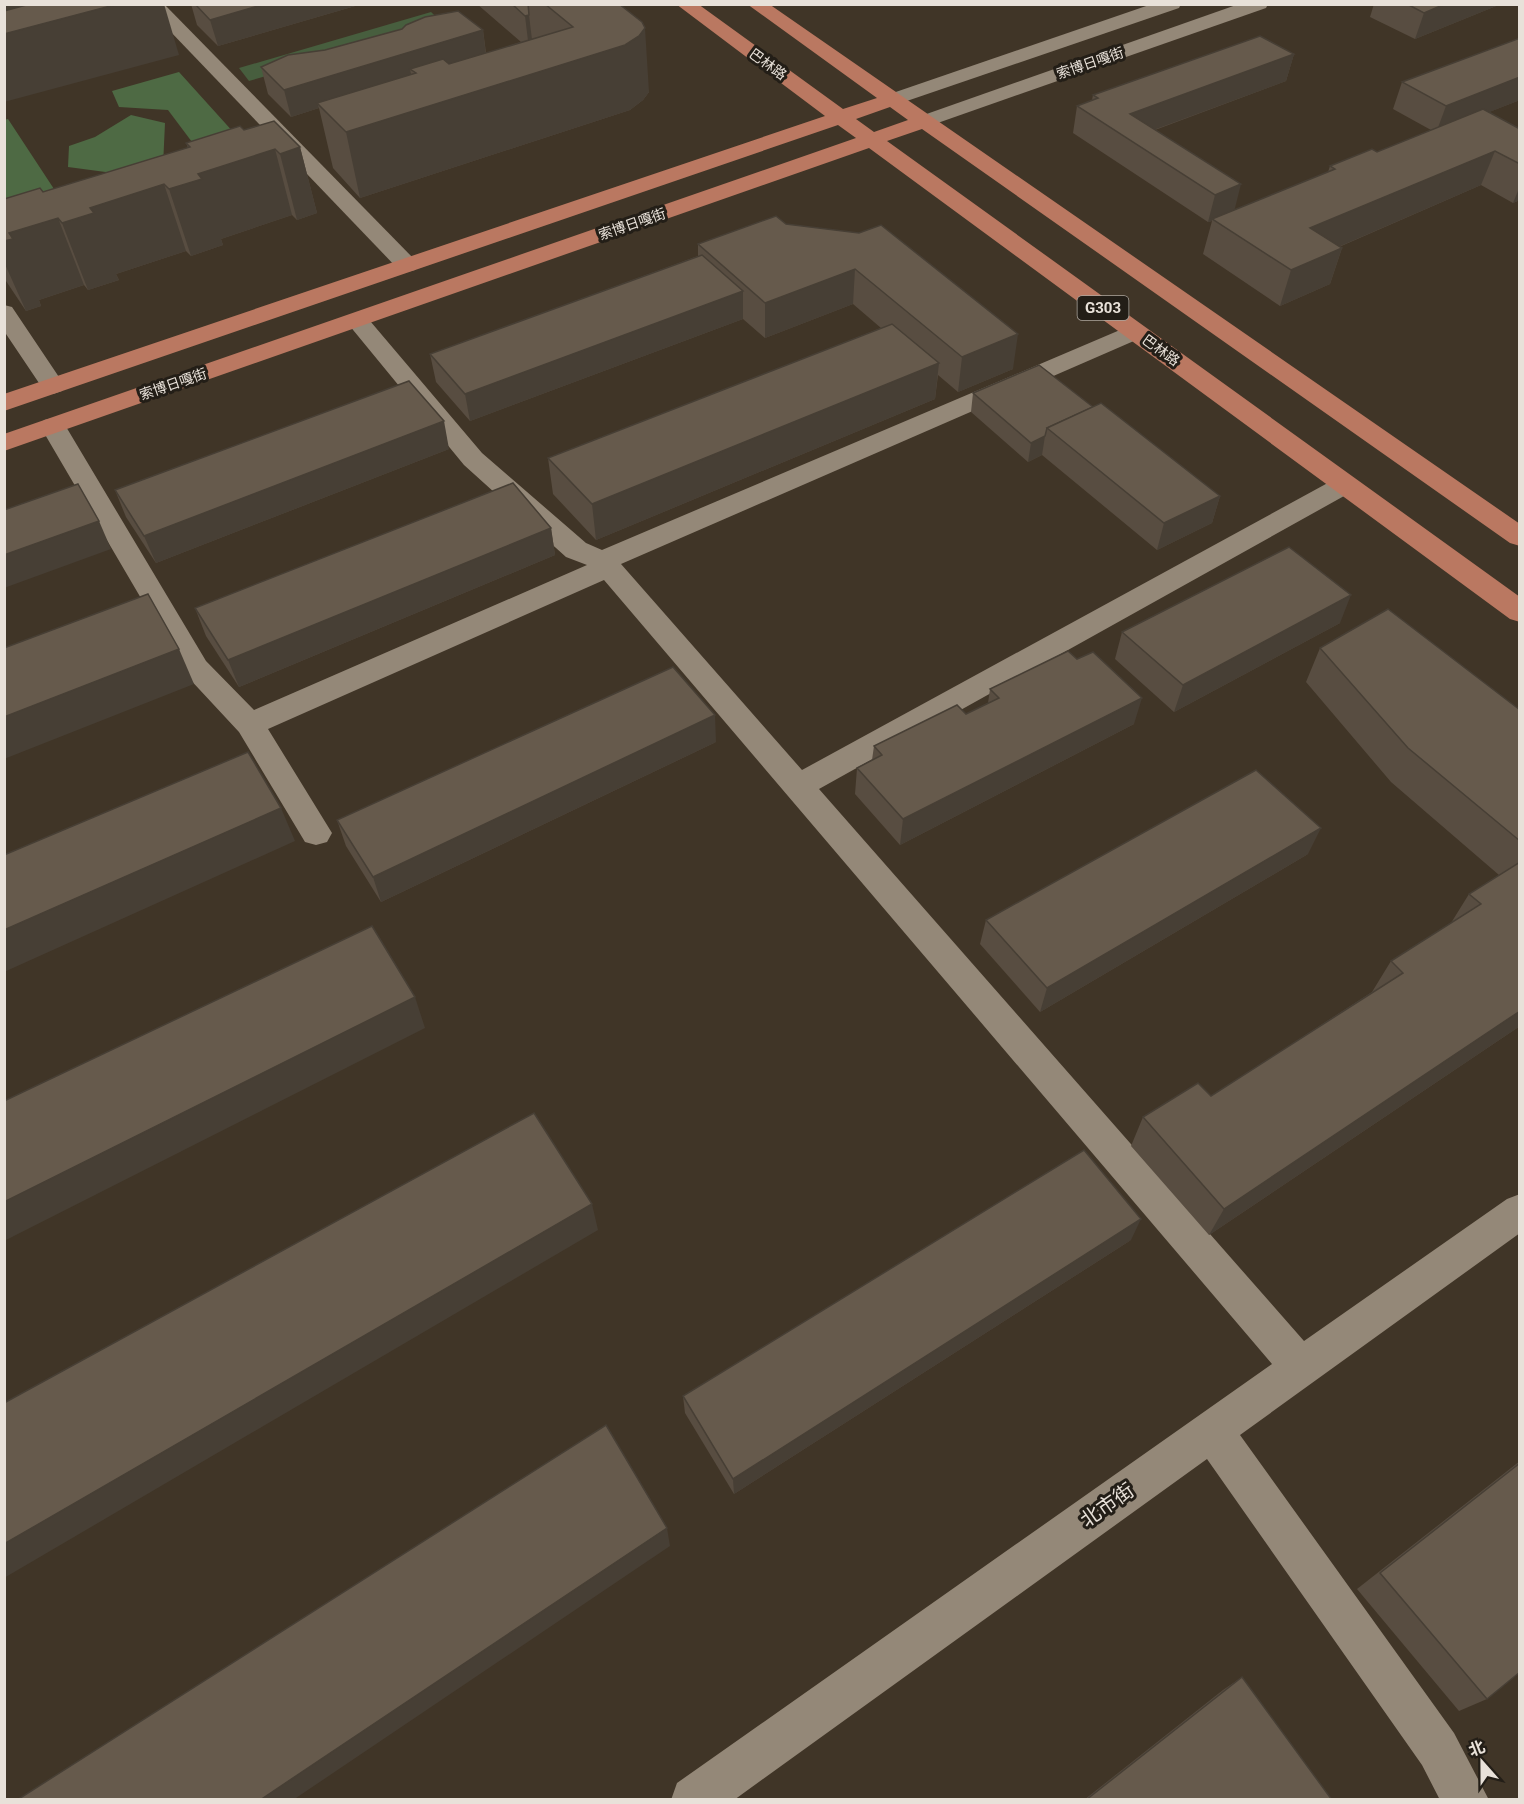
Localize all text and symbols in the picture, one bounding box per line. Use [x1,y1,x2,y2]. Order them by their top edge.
street label: 索博日嘎街 [1054,44,1126,82]
street label: 巴林路 [746,45,790,83]
street label: 索博日嘎街 [596,205,668,243]
road number: G303 [1078,296,1128,320]
street label: 巴林路 [1139,331,1183,369]
street label: 索博日嘎街 [137,365,209,403]
street label: 北市街 [1076,1478,1138,1532]
north arrow [1452,1732,1512,1792]
text: 北 [1466,1737,1488,1760]

